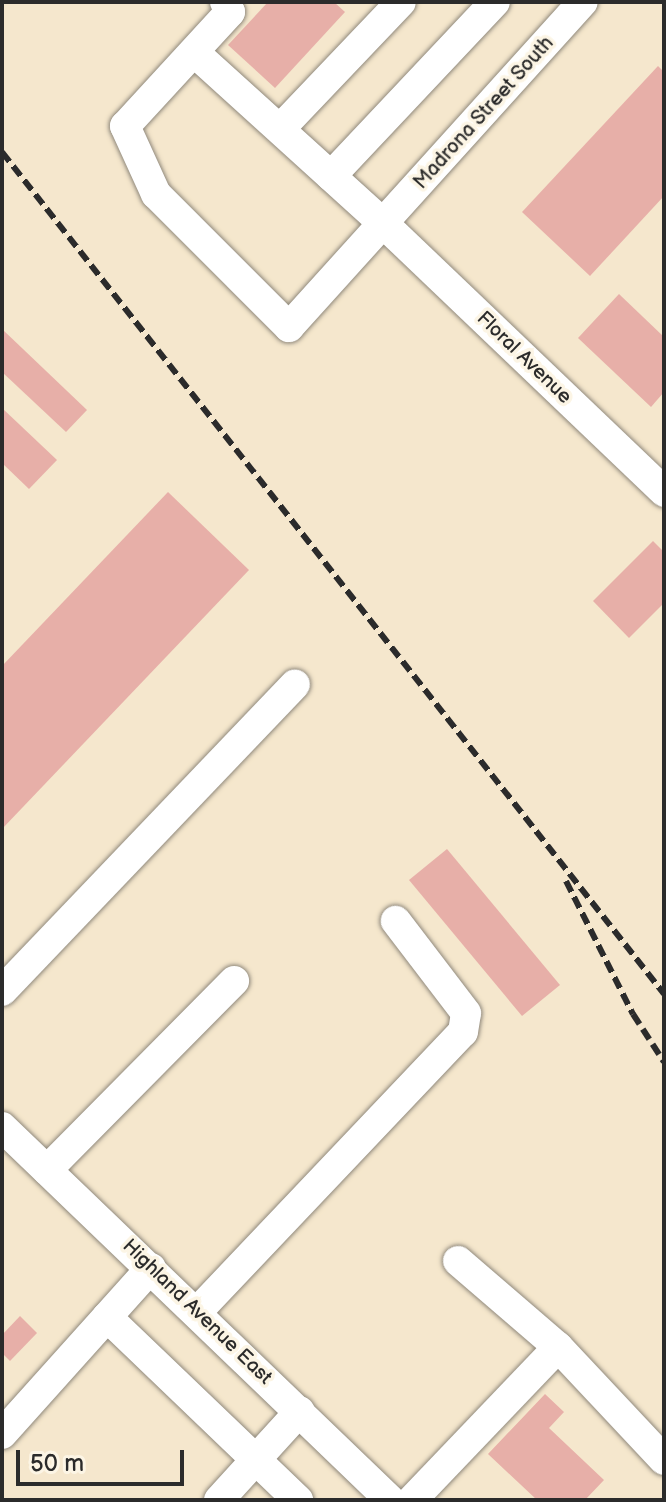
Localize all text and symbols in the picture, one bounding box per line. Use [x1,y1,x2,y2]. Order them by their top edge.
street label: Madrona Street South [409,31,559,195]
street label: Floral Avenue [472,307,576,409]
street label: Highland Avenue East [117,1234,277,1390]
scale bar [20,1434,188,1484]
text: 50 m [30,1449,84,1478]

